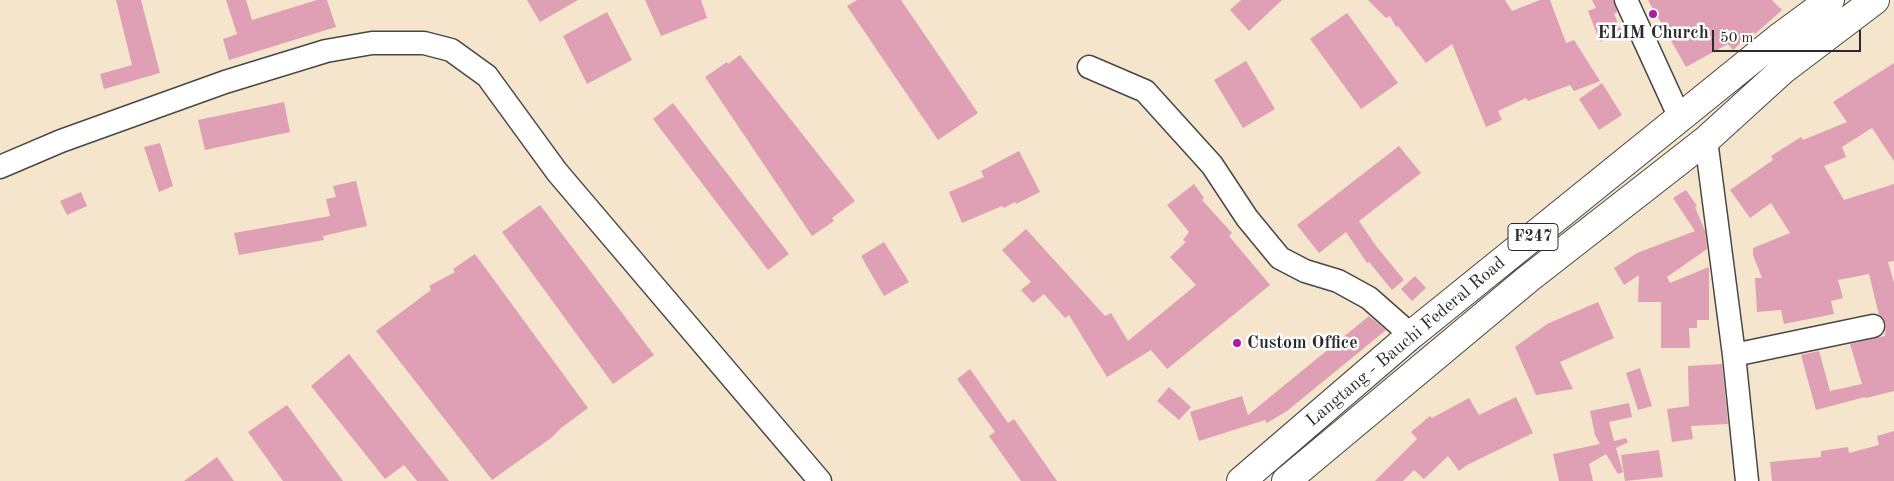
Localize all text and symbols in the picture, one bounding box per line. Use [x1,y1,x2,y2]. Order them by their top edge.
marker: ELIM Church [1647,8,1659,20]
scale bar [1714,20,1863,52]
place label: ELIM Church [1597,22,1709,44]
text: 50 m [1720,31,1754,46]
road number: F247 [1508,223,1558,250]
street label: Langtang - Bauchi Federal Road [1302,252,1510,432]
place label: Custom Office [1247,332,1358,354]
marker: Custom Office [1231,337,1243,349]

